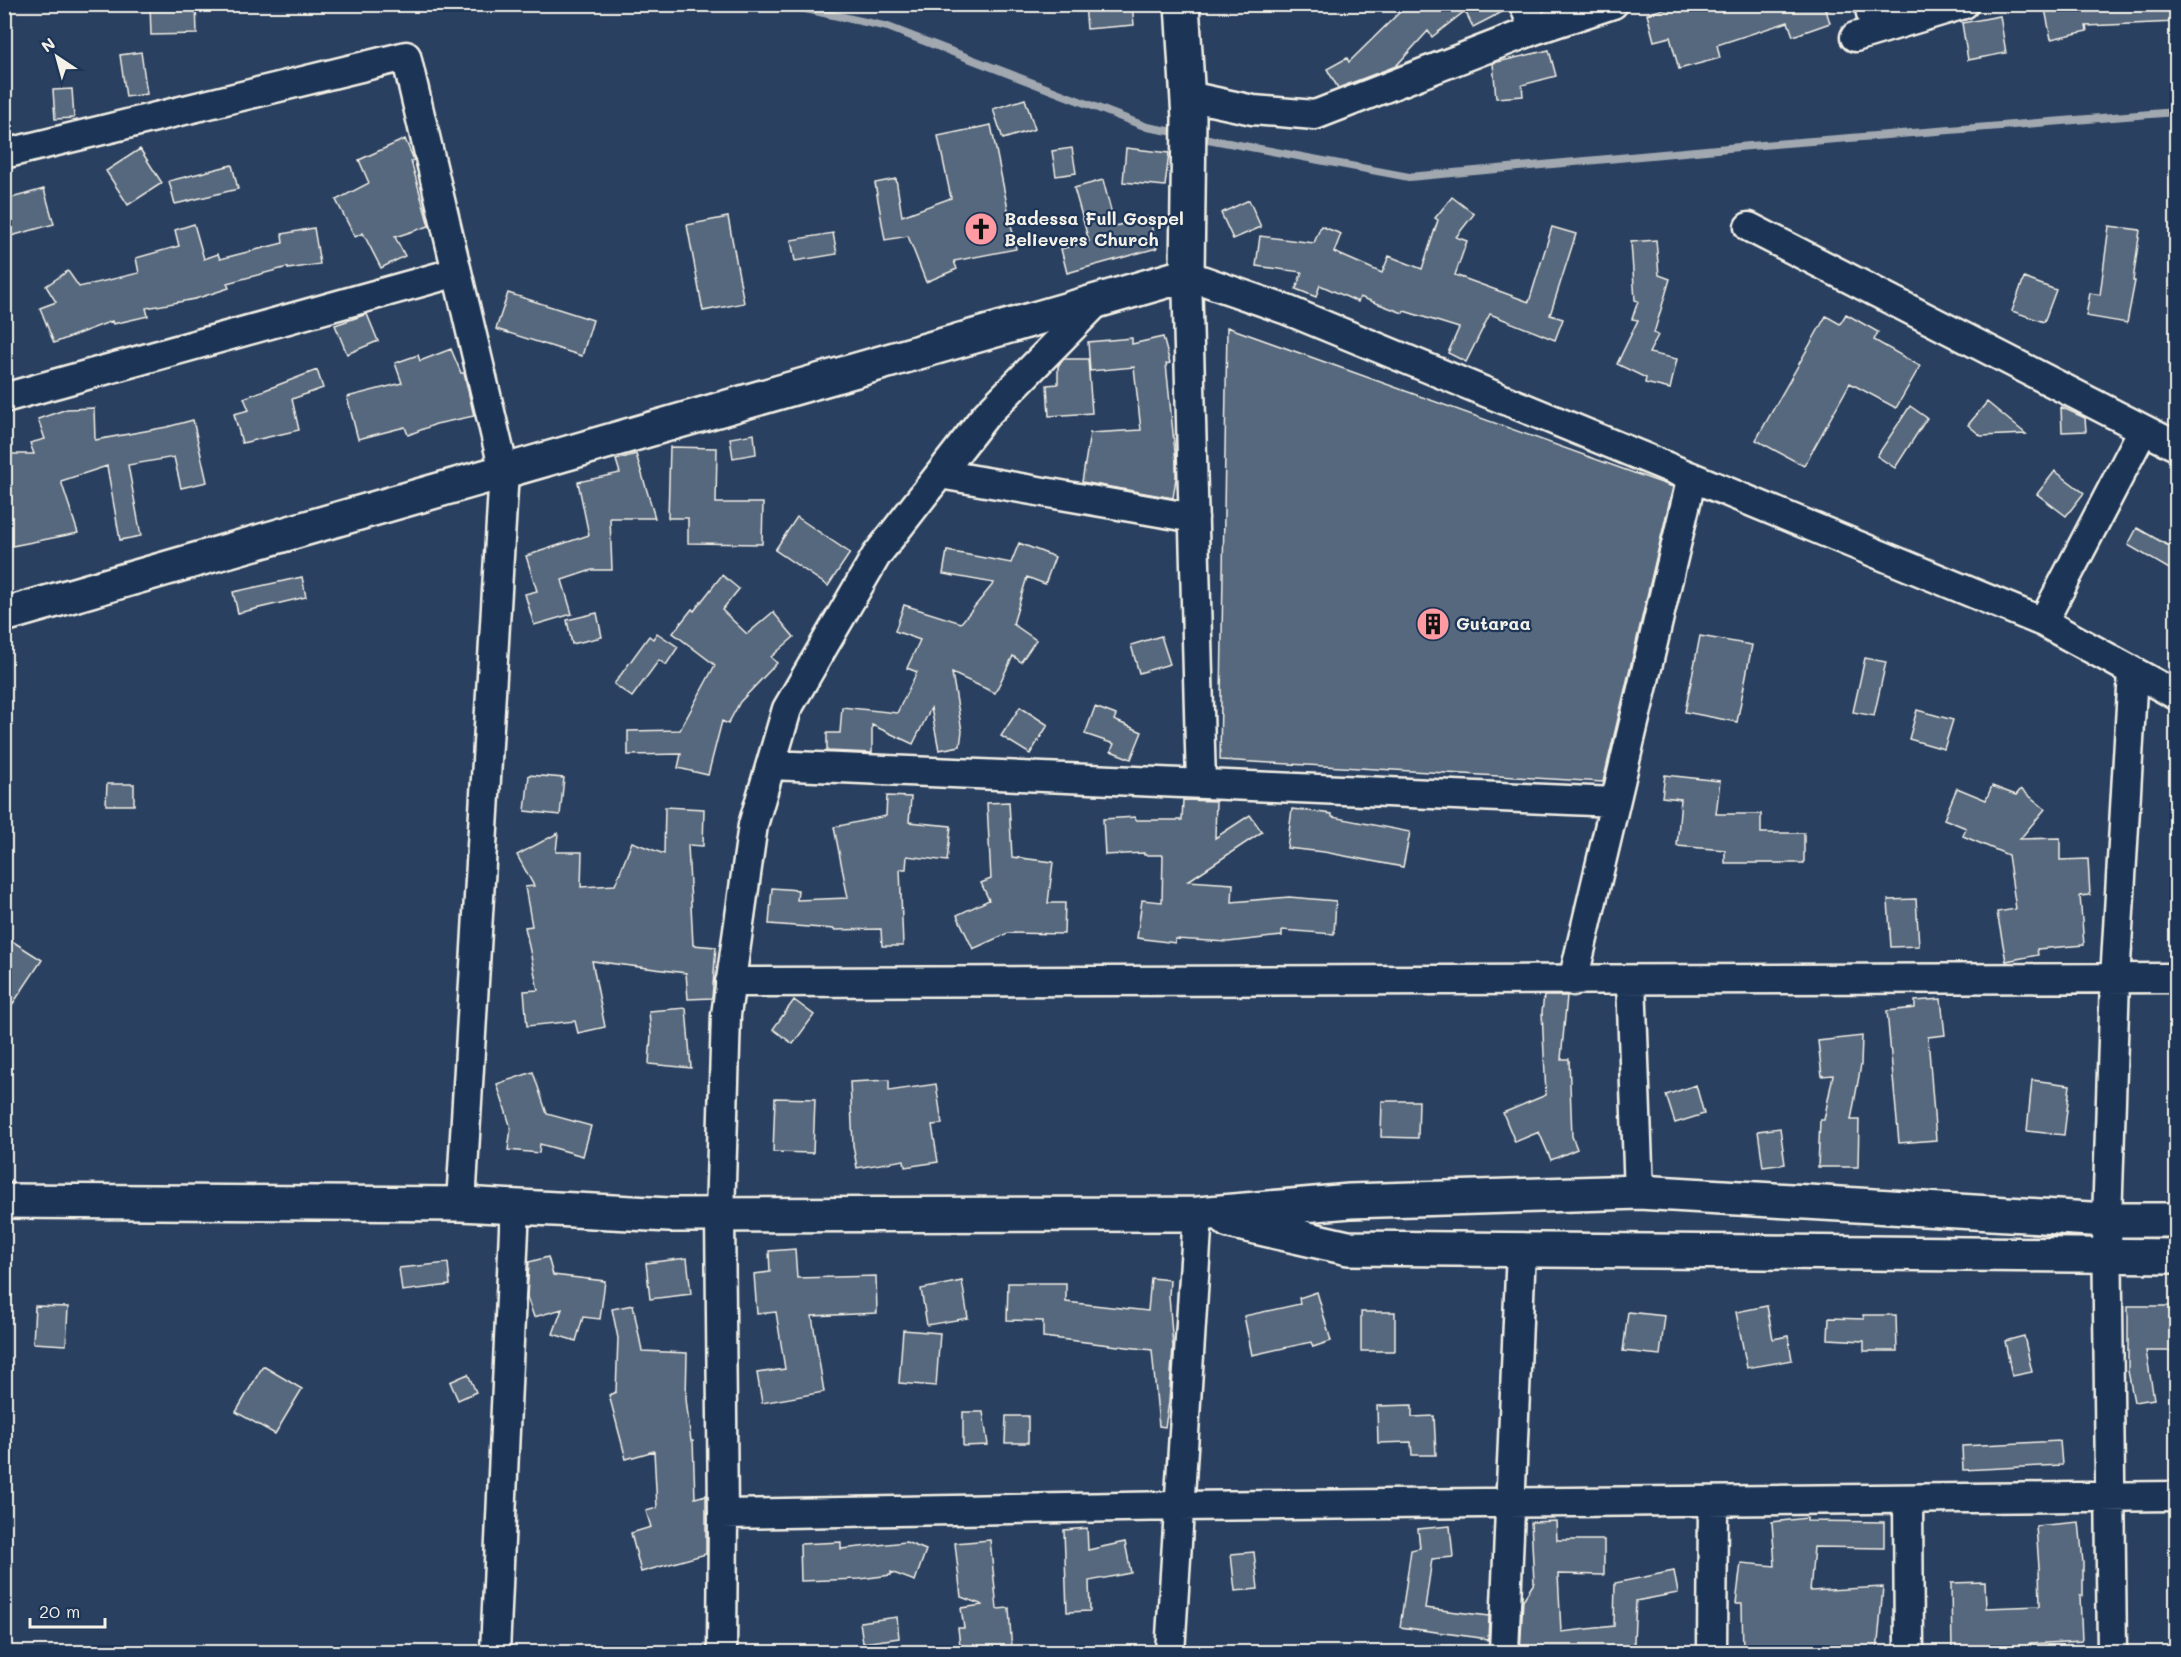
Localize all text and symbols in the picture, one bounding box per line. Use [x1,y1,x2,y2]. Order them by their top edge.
north arrow [27,27,87,87]
text: N [37,32,59,57]
place label: Badessa Full Gospel Believers Church [1004,206,1184,251]
church icon: Badessa Full Gospel Believers Church [963,211,999,247]
building icon: Gutaraa [1415,606,1451,642]
place label: Gutaraa [1456,611,1531,635]
scale bar [30,1591,105,1629]
text: 20 m [39,1599,80,1623]

